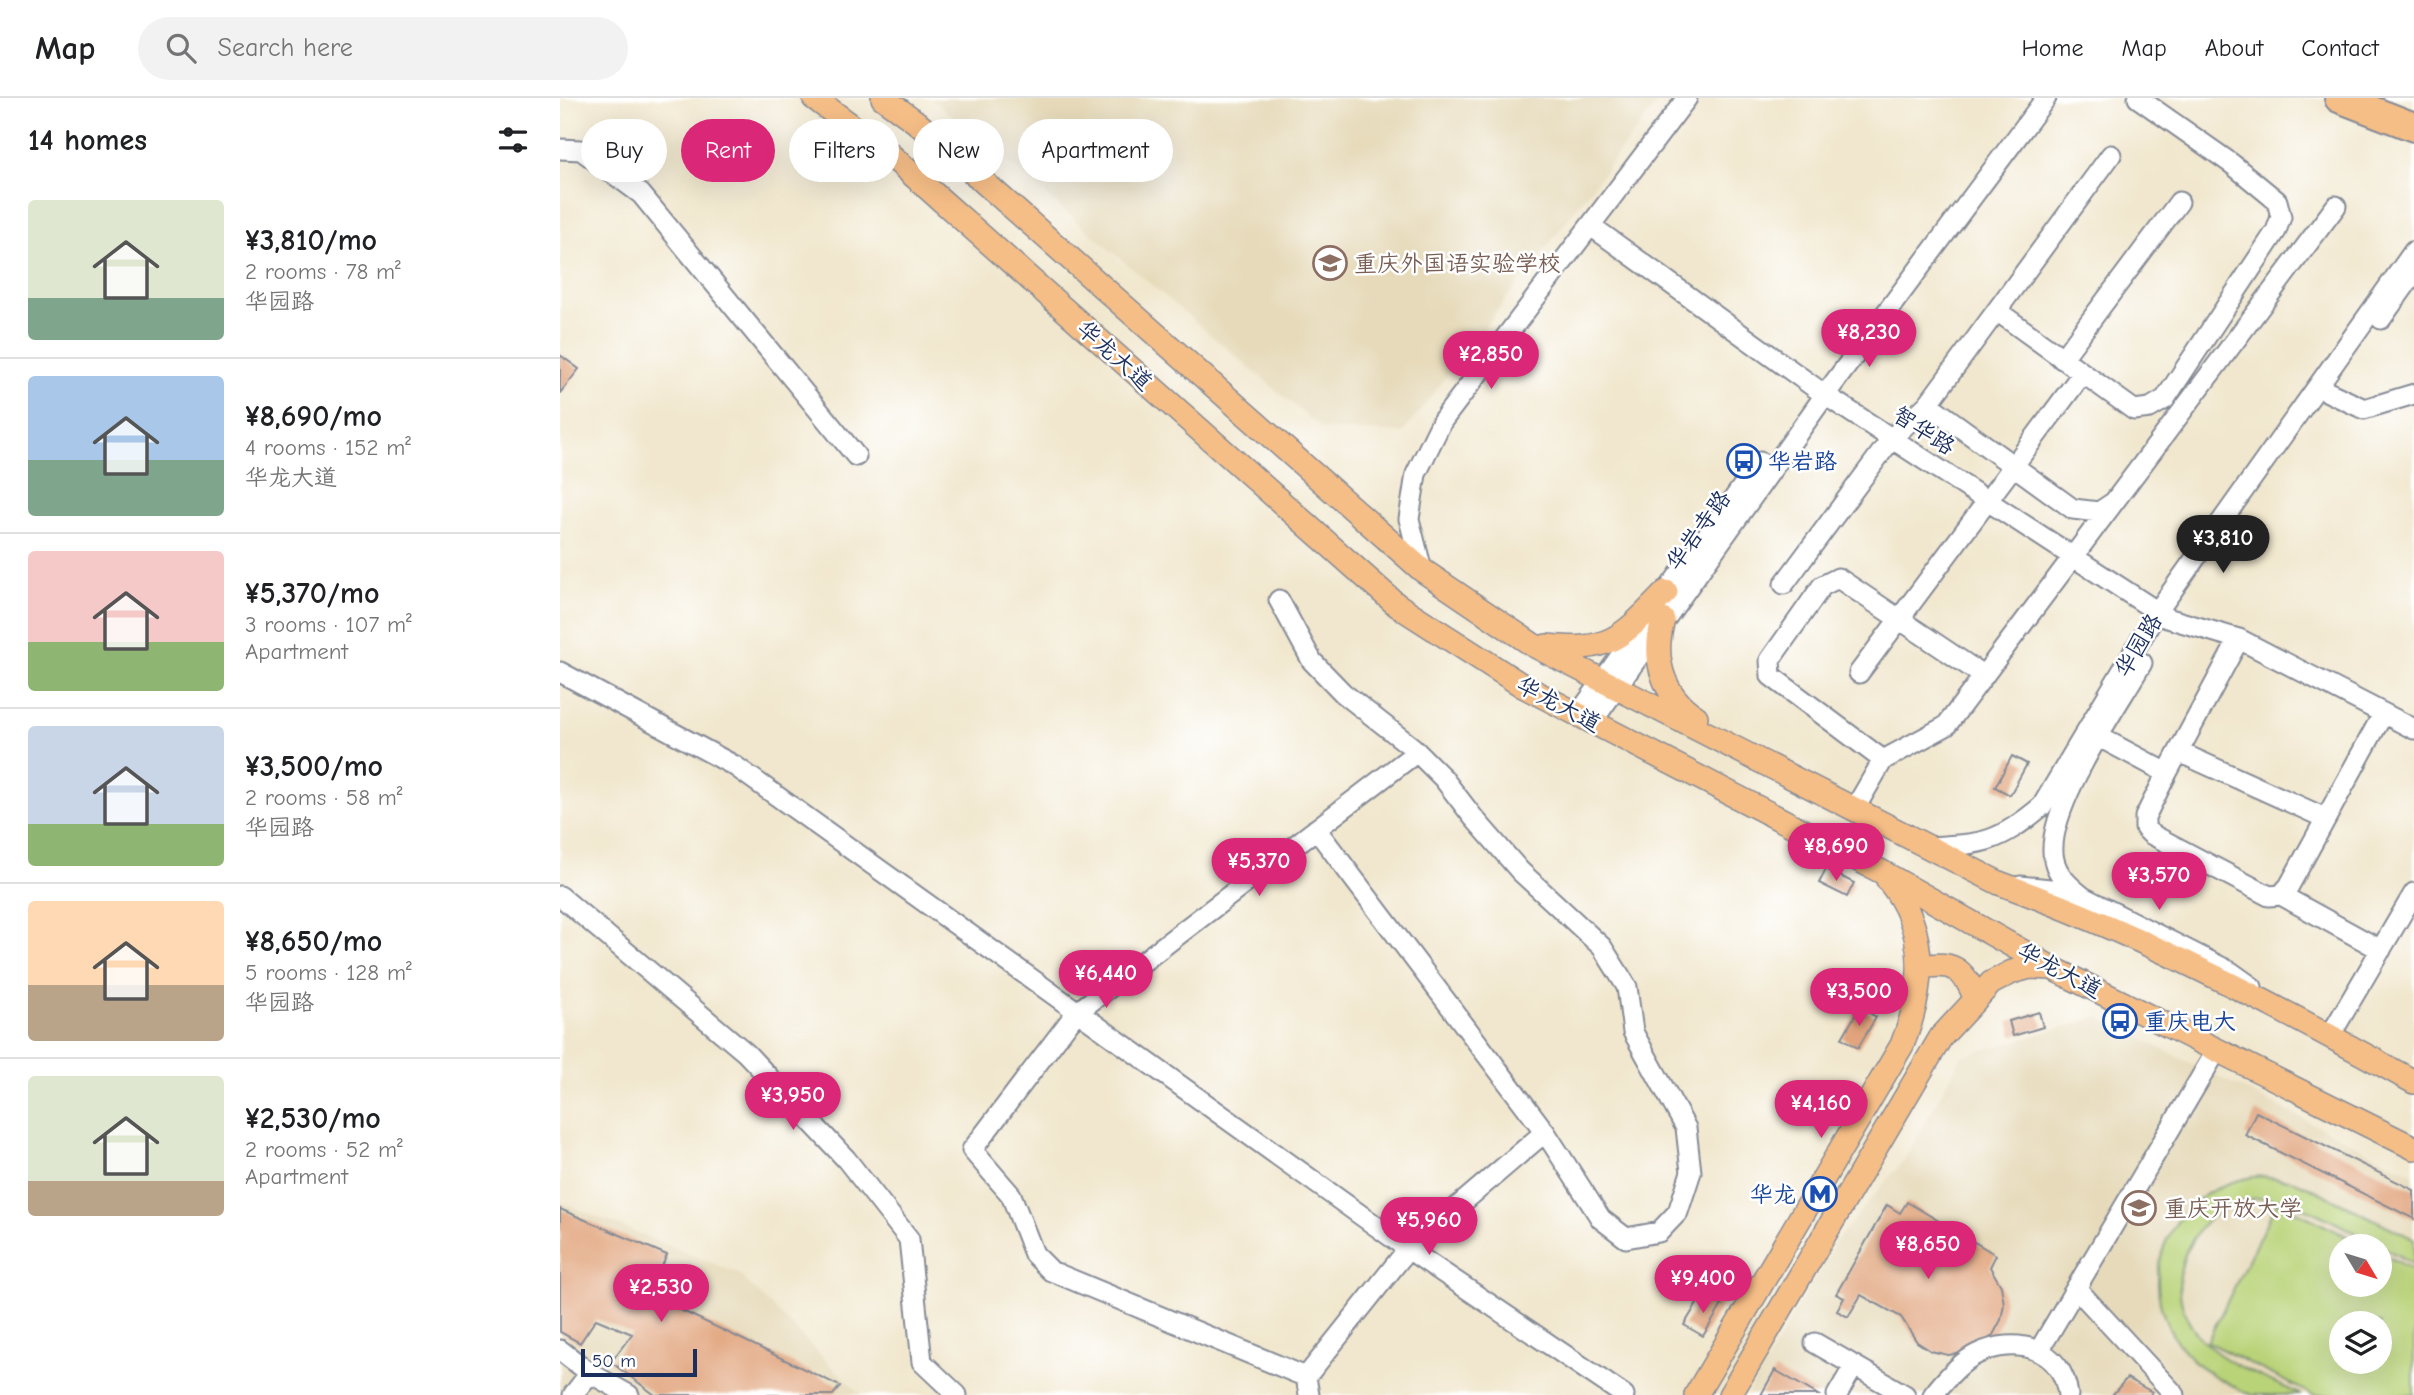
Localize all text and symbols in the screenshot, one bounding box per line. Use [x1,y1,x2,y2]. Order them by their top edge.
search box [138,17,628,80]
text: Map [35,29,96,67]
icon: search [162,29,200,67]
text: Search here [218,33,353,63]
text: Home [2022,34,2083,62]
text: Map [2121,34,2167,62]
text: About [2205,34,2263,62]
text: Contact [2301,34,2379,62]
chip: Buy [581,119,667,182]
chip: Rent [681,119,775,182]
chip: Filters [789,119,899,182]
chip: New [913,119,1004,182]
chip: Apartment [1018,119,1173,182]
icon: filters [494,121,532,159]
text: 14 homes [28,123,147,158]
text: ¥3,810/mo [245,223,377,258]
icon: home [84,228,168,312]
school or university icon: 重庆外国语实验学校 [1311,244,1349,282]
place label: 重庆外国语实验学校 [1354,250,1561,277]
text: 2 rooms · 78 m² [245,258,401,285]
text: 华园路 [245,288,314,315]
pin: ¥8,230 [1812,310,1926,369]
street label: 华龙大道 [1071,315,1158,396]
text: ¥8,230 [1837,318,1901,345]
pin: ¥2,850 [1434,331,1548,391]
text: ¥2,850 [1459,340,1523,367]
text: ¥8,690/mo [245,399,382,434]
street label: 智华路 [1887,400,1960,461]
icon: home [84,404,168,488]
text: 4 rooms · 152 m² [245,434,411,461]
bus stop icon: 华岩路 [1725,442,1763,480]
place label: 华岩路 [1768,448,1837,475]
text: 华龙大道 [245,464,337,491]
street label: 华岩寺路 [1660,485,1736,575]
pin: ¥3,810 [2166,516,2280,575]
text: ¥3,810 [2192,524,2254,551]
text: ¥5,370/mo [245,576,379,611]
icon: home [84,579,168,663]
street label: 华园路 [2109,609,2168,682]
text: 3 rooms · 107 m² [245,611,412,638]
text: Apartment [245,638,348,665]
street label: 华龙大道 [1512,671,1606,738]
text: ¥3,500/mo [245,749,383,784]
icon: home [84,754,168,838]
text: 2 rooms · 58 m² [245,784,403,811]
text: 华园路 [245,814,314,841]
pin: ¥8,690 [1779,824,1893,883]
text: ¥8,690 [1804,832,1868,859]
pin: ¥5,370 [1202,838,1316,898]
text: ¥5,370 [1228,847,1290,874]
pin: ¥3,570 [2102,852,2216,912]
text: ¥3,570 [2128,861,2190,888]
text: ¥8,650/mo [245,924,382,959]
icon: home [84,929,168,1013]
street label: 华龙大道 [2013,937,2107,1004]
pin: ¥6,440 [1049,950,1163,1010]
text: 5 rooms · 128 m² [245,959,412,986]
text: ¥6,440 [1075,959,1137,986]
pin: ¥3,500 [1802,968,1916,1028]
text: ¥3,500 [1826,977,1892,1004]
text: 华园路 [245,989,314,1016]
bus stop icon: 重庆电大 [2101,1002,2139,1040]
place label: 重庆电大 [2144,1008,2236,1035]
pin: ¥3,950 [736,1072,850,1132]
pin: ¥4,160 [1764,1080,1878,1140]
text: ¥3,950 [761,1081,825,1108]
text: ¥4,160 [1791,1089,1851,1116]
text: ¥2,530/mo [245,1101,381,1136]
icon: home [84,1104,168,1188]
text: 2 rooms · 52 m² [245,1136,403,1163]
text: Apartment [245,1163,348,1190]
metro station icon: 华龙 [1801,1175,1839,1213]
place label: 华龙 [1750,1181,1796,1208]
school or university icon: 重庆开放大学 [2120,1189,2158,1227]
place label: 重庆开放大学 [2164,1195,2302,1222]
pin: ¥5,960 [1372,1198,1486,1257]
text: ¥5,960 [1396,1206,1462,1233]
pin: ¥8,650 [1871,1222,1985,1281]
text: ¥8,650 [1896,1230,1960,1257]
north arrow [2329,1234,2392,1297]
map controls [2329,1234,2392,1374]
pin: ¥9,400 [1646,1256,1760,1315]
pin: ¥2,530 [604,1264,718,1324]
text: ¥9,400 [1671,1264,1735,1291]
text: ¥2,530 [629,1273,693,1300]
button: layers [2329,1311,2392,1374]
scale bar [581,1346,696,1378]
text: 50 m [592,1350,636,1372]

